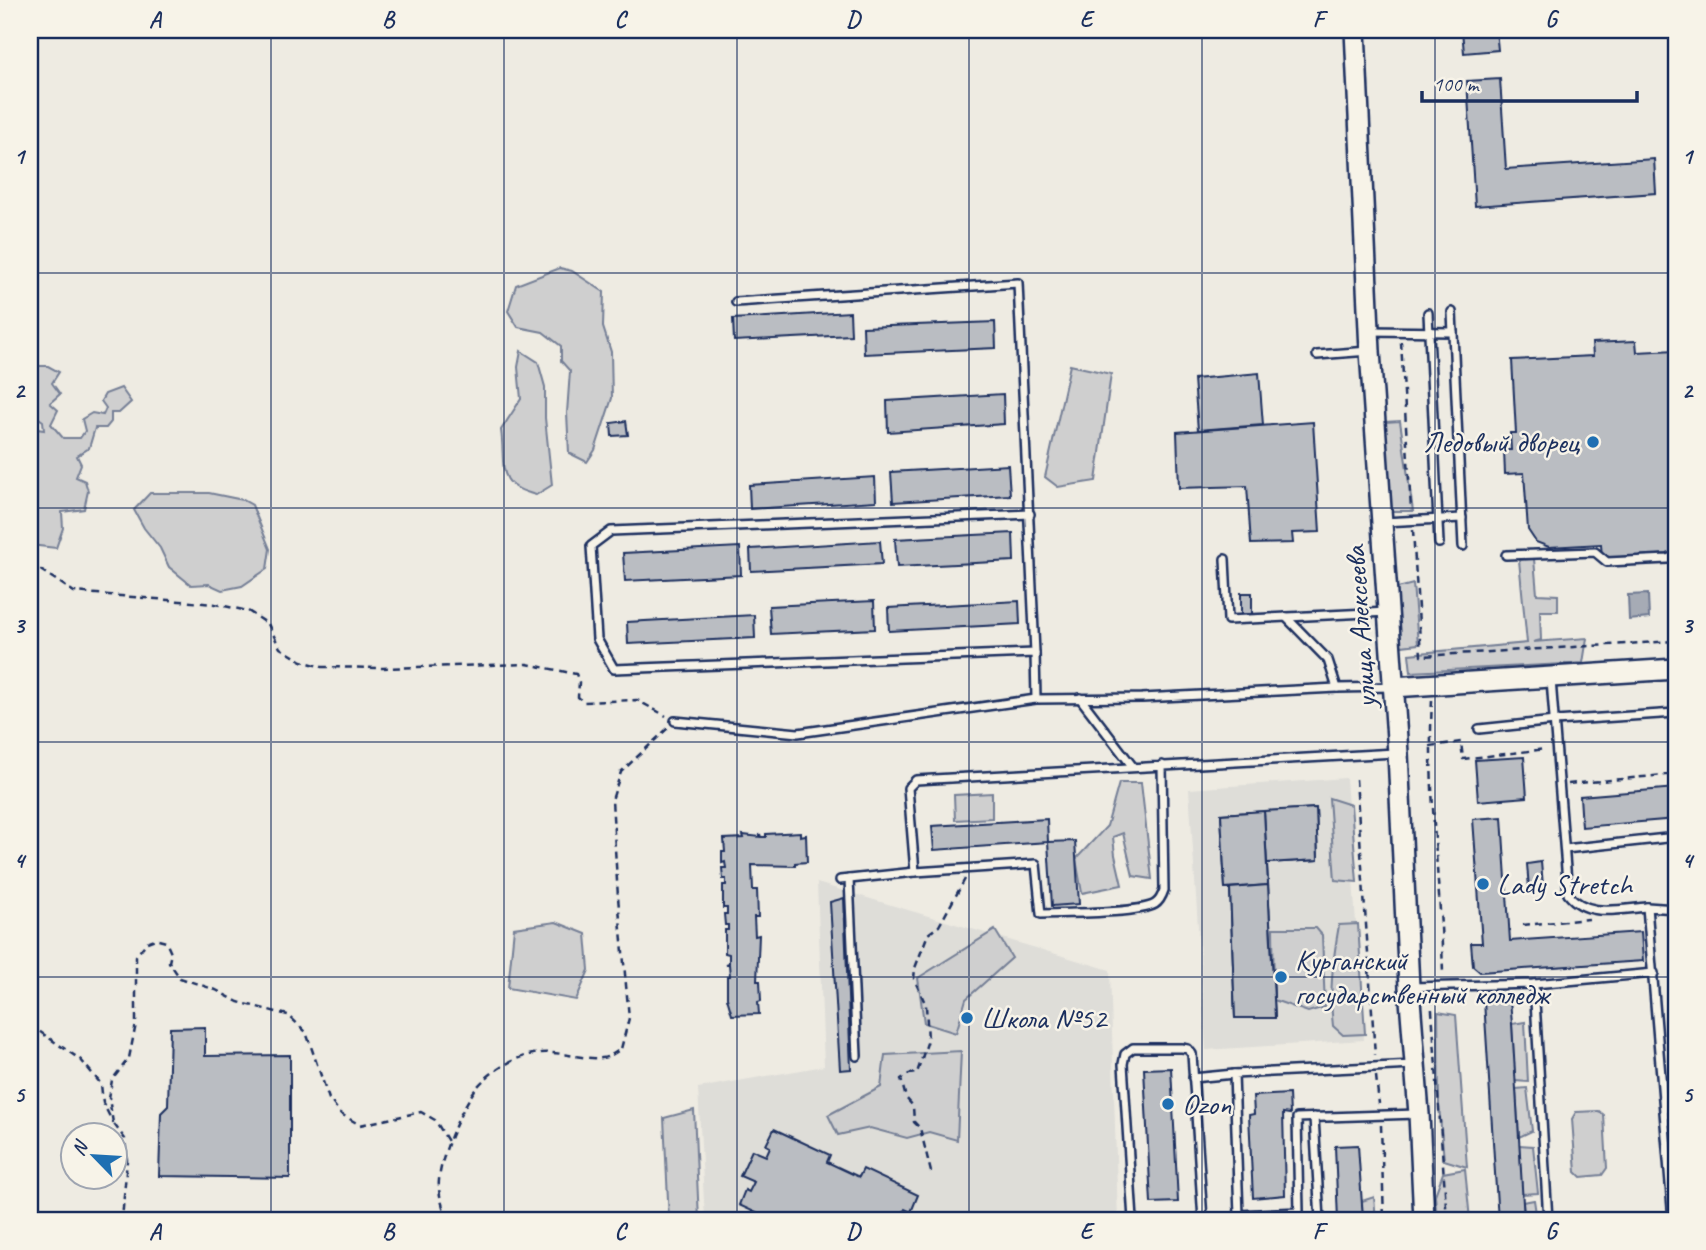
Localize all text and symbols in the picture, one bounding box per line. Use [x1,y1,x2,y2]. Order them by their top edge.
text: A [149,5,163,34]
text: B [382,5,396,34]
text: C [615,5,629,34]
text: D [846,5,862,34]
text: E [1080,5,1096,34]
text: F [1313,5,1329,34]
text: G [1545,5,1560,34]
scale bar [1422,60,1638,104]
text: 100 m [1433,71,1480,97]
text: 1 [14,142,27,171]
text: 1 [1682,142,1695,171]
text: 2 [14,376,27,405]
text: 2 [1682,376,1695,405]
place label: Ледовый дворец [1424,423,1581,461]
marker: Ледовый дворец [1585,434,1601,450]
street label: улица Алексеева [1335,543,1385,711]
text: 3 [14,611,27,640]
text: 3 [1682,611,1695,640]
text: 4 [14,846,27,875]
text: 4 [1682,846,1695,875]
place label: Lady Stretch [1497,865,1634,903]
marker: Lady Stretch [1475,876,1491,892]
place label: Курганский государственный колледж [1295,941,1551,1013]
marker: Курганский государственный колледж [1273,969,1289,985]
place label: Школа №52 [981,999,1109,1037]
marker: Школа №52 [959,1010,975,1026]
text: 5 [14,1080,26,1109]
text: 5 [1682,1080,1694,1109]
place label: Ozon [1182,1085,1232,1123]
marker: Ozon [1160,1096,1176,1112]
north arrow [60,1120,130,1190]
text: N [66,1136,94,1160]
text: A [149,1217,163,1246]
text: B [382,1217,396,1246]
text: C [615,1217,629,1246]
text: D [846,1217,862,1246]
text: E [1080,1217,1096,1246]
text: F [1313,1217,1329,1246]
text: G [1545,1217,1560,1246]

